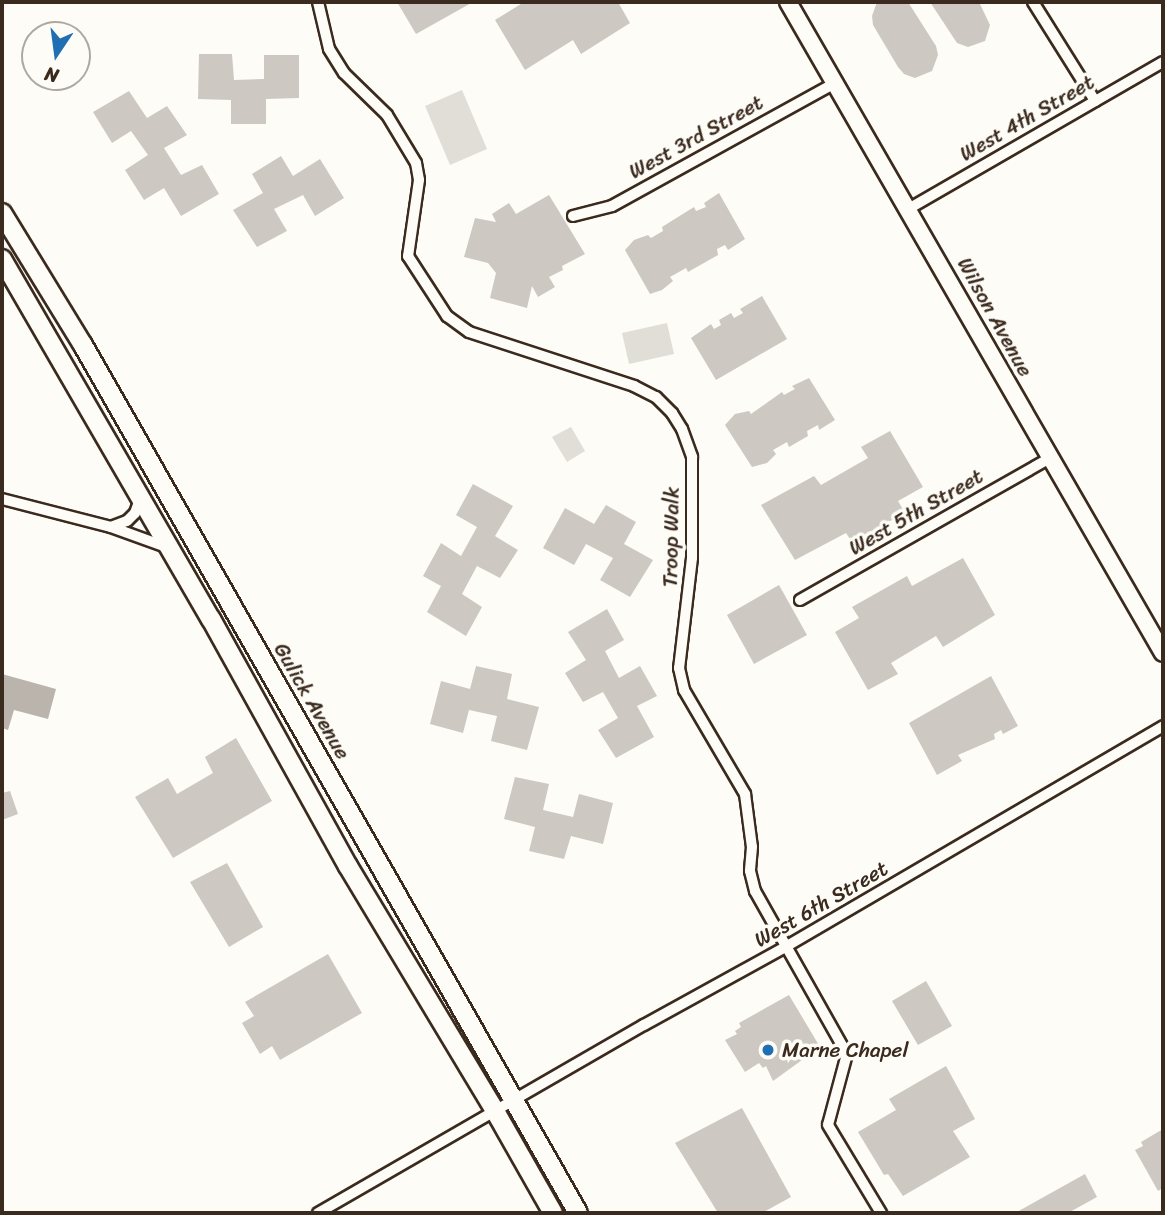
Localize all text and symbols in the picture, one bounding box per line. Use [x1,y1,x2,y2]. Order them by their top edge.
north arrow [21,21,91,91]
text: N [41,57,62,93]
street label: West 4th Street [955,69,1099,167]
street label: West 3rd Street [625,90,767,184]
street label: Wilson Avenue [952,253,1038,381]
street label: West 5th Street [844,463,988,561]
street label: Troop Walk [658,487,684,587]
street label: Gulick Avenue [269,638,355,764]
street label: West 6th Street [750,856,892,952]
place label: Marne Chapel [782,1037,908,1063]
marker: Marne Chapel [760,1042,776,1058]

